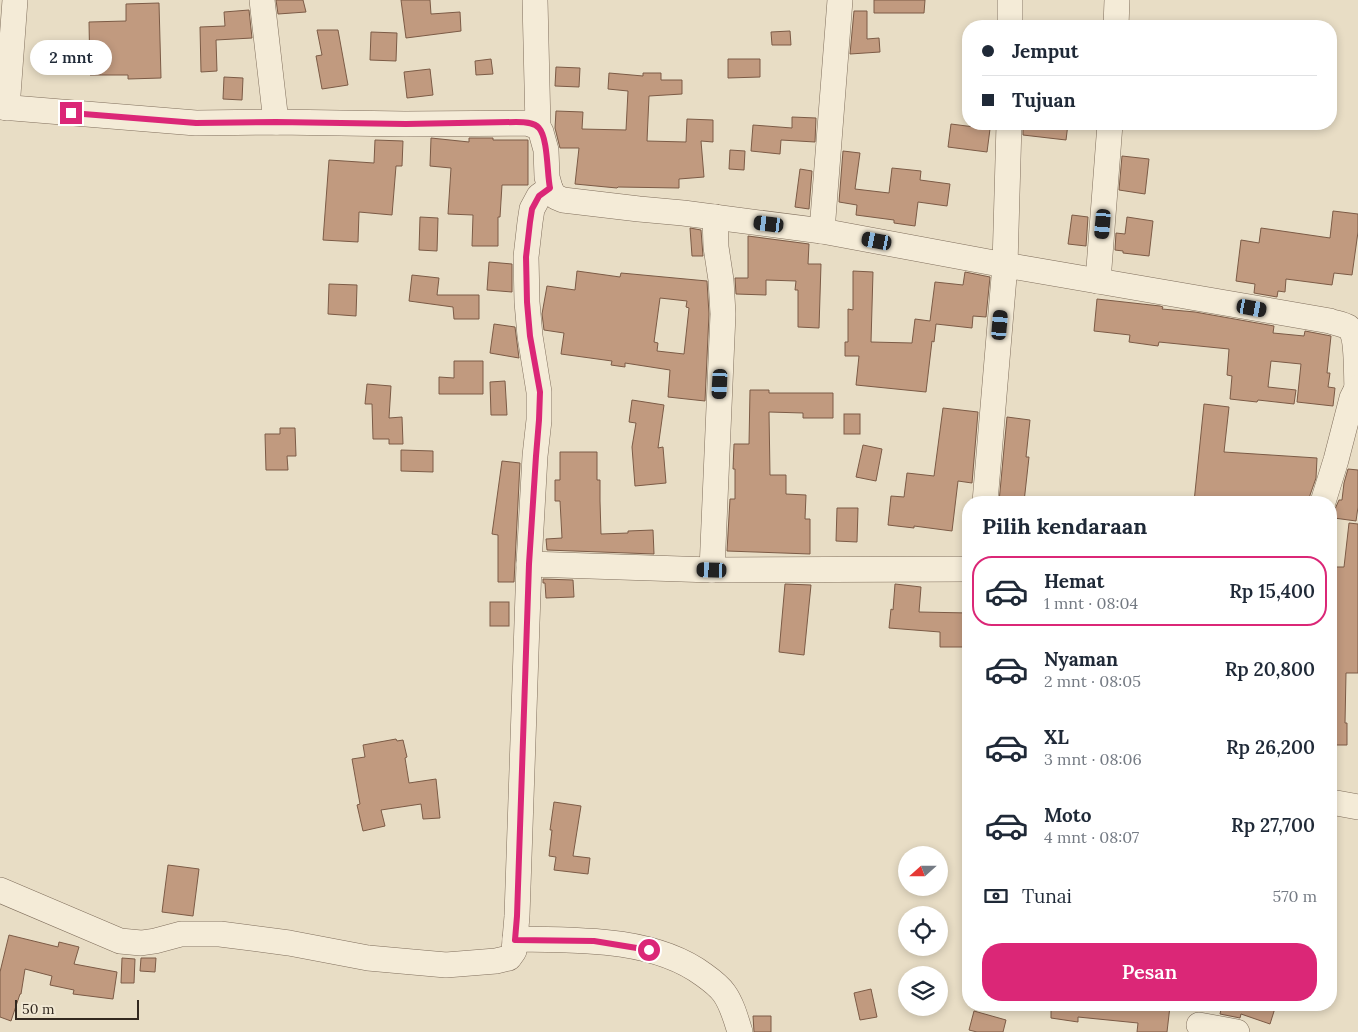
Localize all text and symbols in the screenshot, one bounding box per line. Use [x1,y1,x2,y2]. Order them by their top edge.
text: Jemput [1012,39,1079,63]
callout: 2 mnt [30,41,112,76]
text: 2 mnt [49,47,93,67]
text: Tujuan [1012,88,1076,112]
route end [60,102,82,124]
car [1094,208,1111,240]
car [753,215,784,233]
car [860,231,893,251]
car [1235,298,1268,318]
car [991,309,1008,341]
car [711,369,728,399]
text: Pilih kendaraan [982,512,1147,540]
car [696,562,727,578]
icon: car [984,569,1029,614]
text: Hemat [1044,569,1104,593]
text: Rp 15,400 [1229,579,1315,603]
text: 1 mnt · 08:04 [1044,593,1138,613]
icon: car [984,647,1029,692]
text: Nyaman [1044,647,1118,671]
text: Rp 20,800 [1225,657,1315,681]
text: 2 mnt · 08:05 [1044,671,1141,691]
icon: car [984,725,1029,770]
text: XL [1044,725,1069,749]
text: Rp 26,200 [1226,735,1315,759]
text: 3 mnt · 08:06 [1044,749,1142,769]
icon: car [984,803,1029,848]
text: Moto [1044,803,1091,827]
text: Rp 27,700 [1231,813,1315,837]
text: 4 mnt · 08:07 [1044,827,1139,847]
north arrow [898,846,948,896]
map controls [898,846,948,1016]
icon: cash [982,882,1010,910]
text: Tunai [1022,884,1072,908]
text: 570 m [1272,886,1317,906]
button: locate [898,906,948,956]
route start [638,939,660,961]
button: Pesan [982,943,1317,1001]
button: layers [898,966,948,1016]
scale bar [15,997,139,1020]
text: 50 m [22,1000,55,1018]

